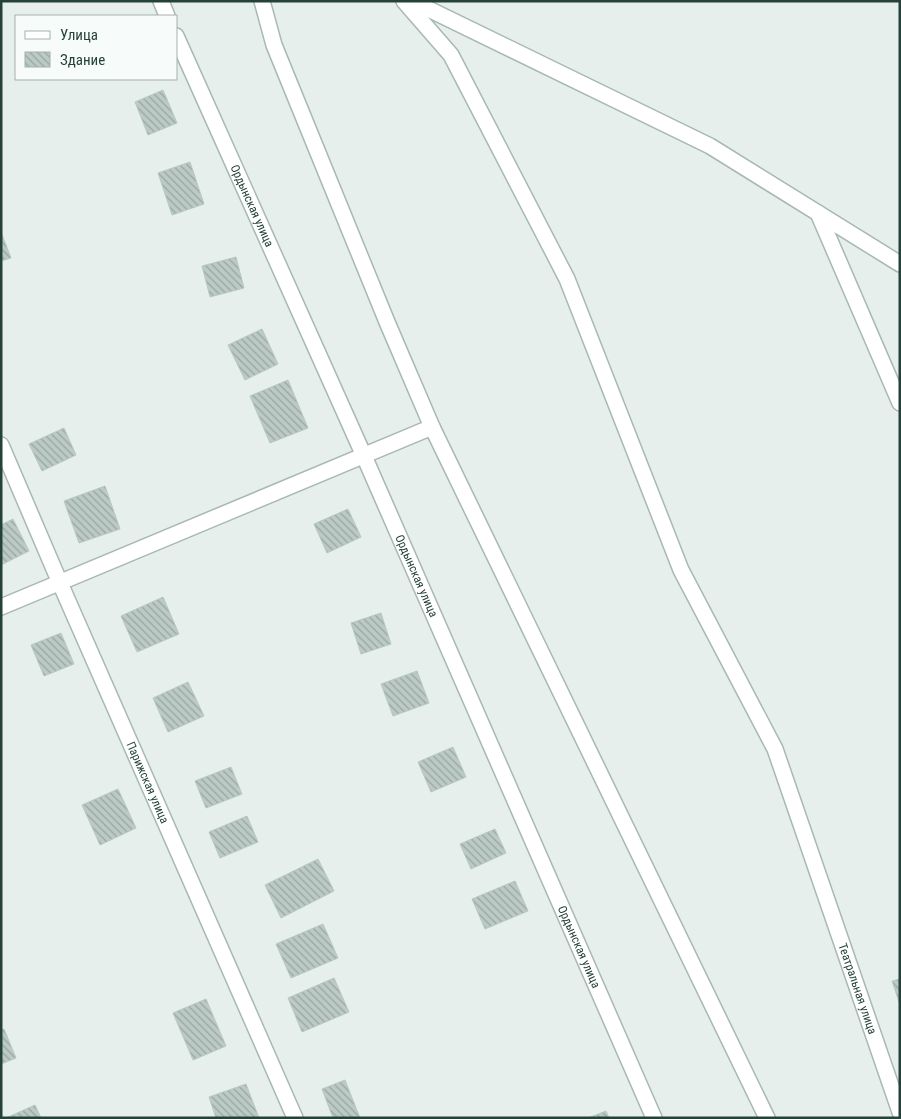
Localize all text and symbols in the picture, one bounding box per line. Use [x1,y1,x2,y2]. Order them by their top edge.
legend [15,15,178,80]
text: Улица [60,26,98,44]
text: Здание [60,51,105,69]
street label: Ордынская улица [228,163,277,249]
street label: Ордынская улица [392,533,441,619]
street label: Парижская улица [124,740,172,826]
street label: Ордынская улица [555,904,603,990]
street label: Театральная улица [835,941,880,1036]

